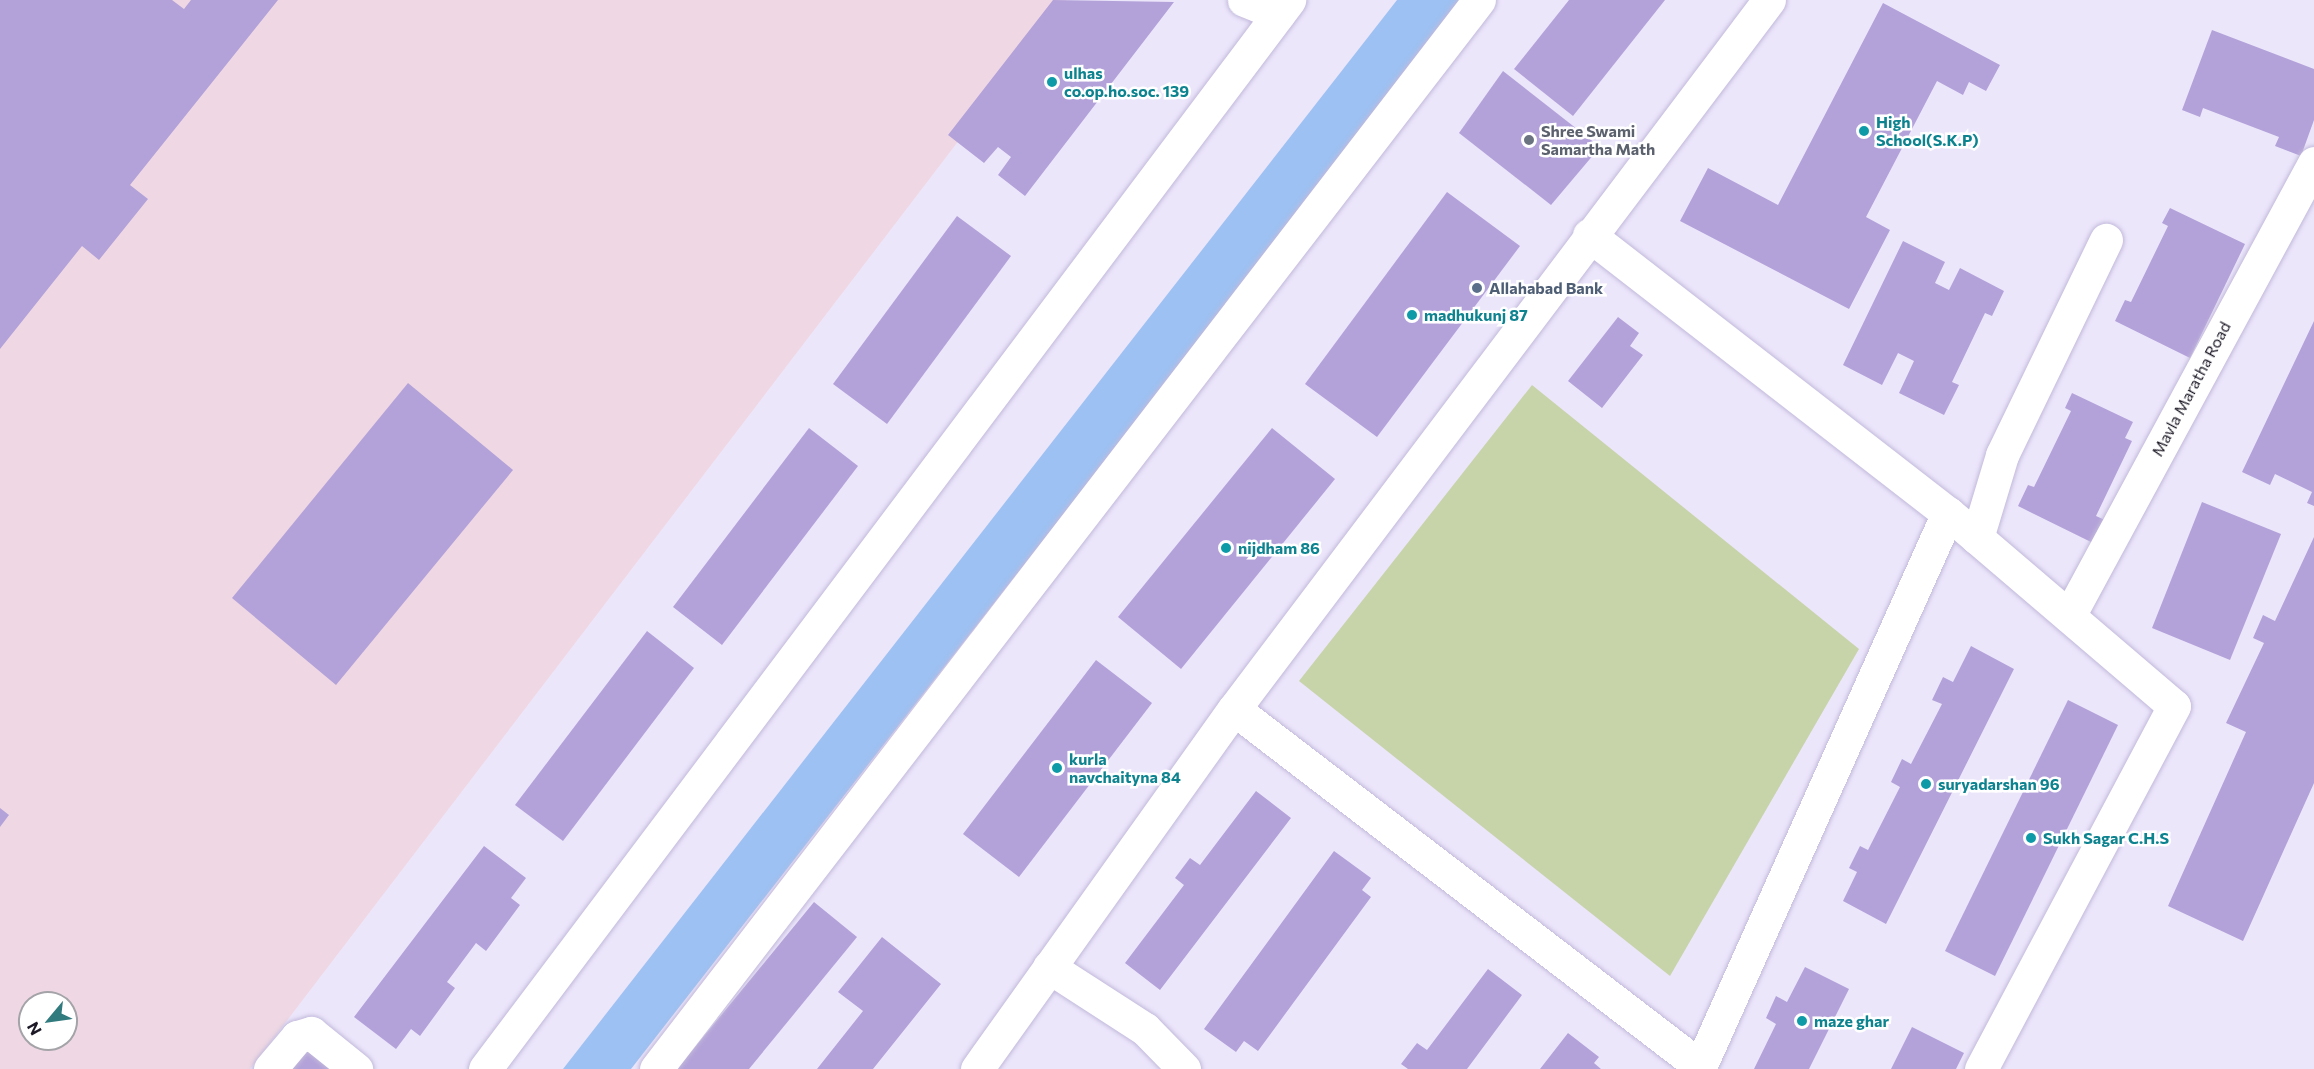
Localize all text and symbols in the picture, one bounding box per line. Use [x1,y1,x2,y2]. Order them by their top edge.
place label: ulhas co.op.ho.soc. 139 [1064,63,1189,101]
marker: ulhas co.op.ho.soc. 139 [1045,75,1059,89]
place label: High School(S.K.P) [1876,112,1978,150]
place label: Shree Swami Samartha Math [1541,121,1655,159]
marker: High School(S.K.P) [1857,124,1871,138]
marker: Shree Swami Samartha Math [1522,133,1536,147]
place label: Allahabad Bank [1489,278,1603,298]
marker: Allahabad Bank [1470,281,1484,295]
place label: madhukunj 87 [1424,305,1528,325]
marker: madhukunj 87 [1405,308,1419,322]
street label: Mavla Maratha Road [2147,318,2235,460]
place label: nijdham 86 [1238,538,1320,558]
marker: nijdham 86 [1219,541,1233,555]
place label: kurla navchaityna 84 [1069,749,1181,787]
marker: kurla navchaityna 84 [1050,761,1064,775]
place label: suryadarshan 96 [1938,774,2060,794]
marker: suryadarshan 96 [1919,777,1933,791]
place label: Sukh Sagar C.H.S [2043,828,2169,848]
marker: Sukh Sagar C.H.S [2024,831,2038,845]
north arrow [18,991,78,1051]
place label: maze ghar [1814,1011,1889,1031]
marker: maze ghar [1795,1014,1809,1028]
text: N [22,1019,45,1039]

